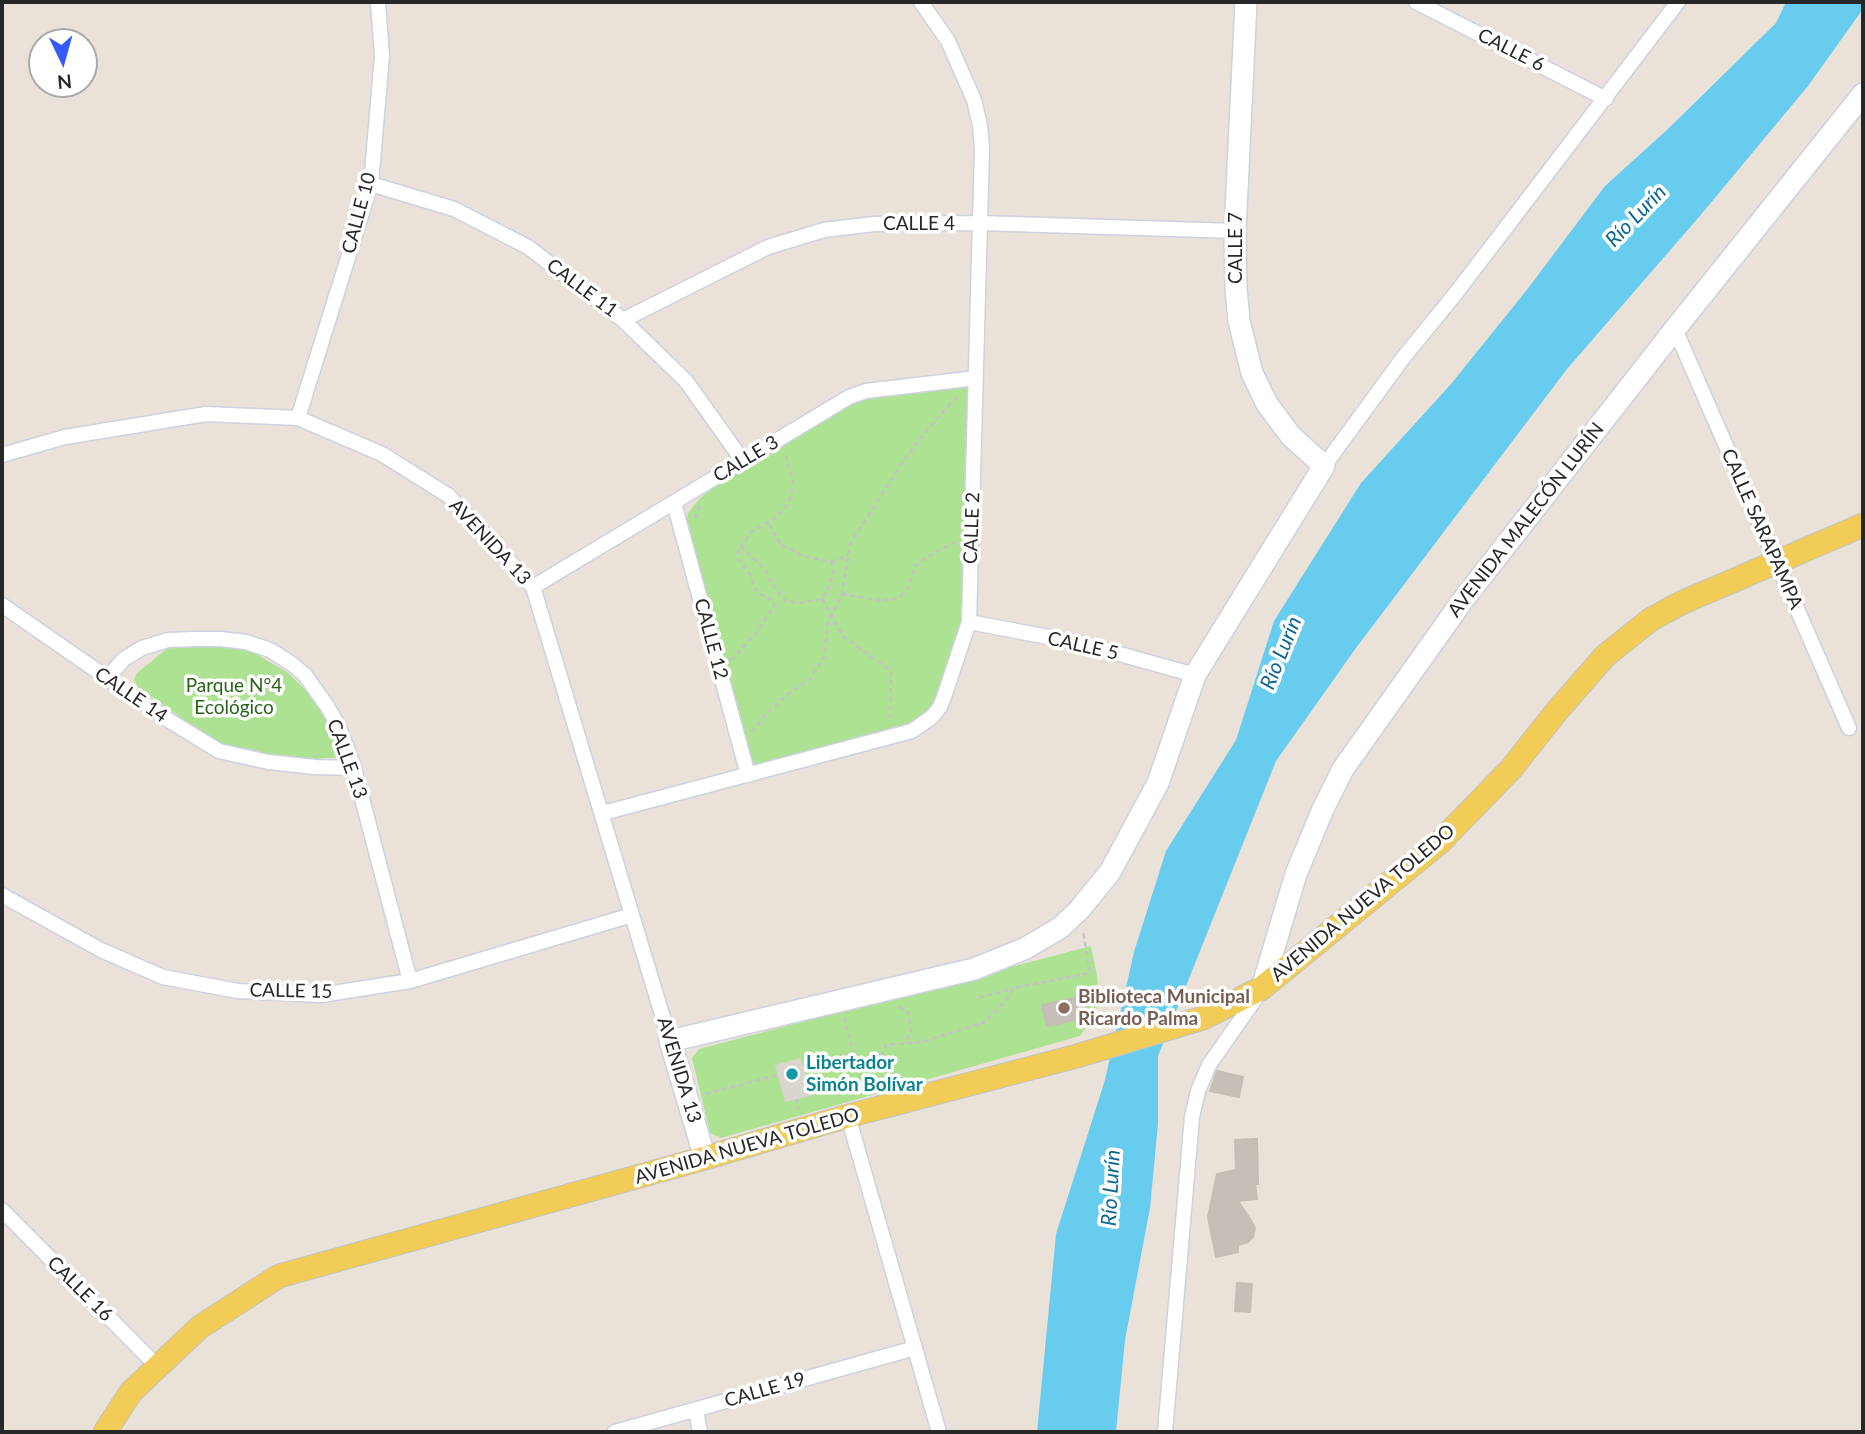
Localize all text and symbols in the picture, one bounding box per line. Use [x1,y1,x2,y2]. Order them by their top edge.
street label: CALLE 6 [1474,24,1548,76]
north arrow [28,28,98,98]
text: N [56,70,73,95]
street label: CALLE 10 [337,170,381,256]
water label: Río Lurín [1600,180,1672,252]
street label: CALLE 7 [1225,212,1247,284]
street label: CALLE 4 [883,213,955,235]
street label: CALLE 11 [542,254,622,322]
street label: AVENIDA MALECÓN LURÍN [1443,418,1609,622]
street label: CALLE 3 [709,431,783,487]
street label: CALLE SARAPAMPA [1716,445,1808,613]
street label: CALLE 2 [959,492,985,564]
street label: AVENIDA 13 [444,494,536,590]
street label: CALLE 12 [689,596,733,682]
water label: Río Lurín [1255,613,1307,693]
street label: CALLE 5 [1045,627,1121,665]
street label: CALLE 14 [90,662,172,728]
park label: Parque N°4 Ecológico [186,675,282,719]
street label: CALLE 13 [322,716,372,802]
street label: AVENIDA NUEVA TOLEDO [1267,820,1459,986]
street label: CALLE 15 [249,979,333,1003]
place label: Biblioteca Municipal Ricardo Palma [1078,986,1250,1030]
marker: Biblioteca Municipal Ricardo Palma [1056,1000,1072,1016]
street label: AVENIDA 13 [652,1014,706,1126]
place label: Libertador Simón Bolívar [806,1052,923,1096]
marker: Libertador Simón Bolívar [784,1066,800,1082]
street label: AVENIDA NUEVA TOLEDO [632,1103,862,1189]
water label: Río Lurín [1096,1149,1126,1227]
street label: CALLE 16 [43,1252,117,1326]
street label: CALLE 19 [722,1368,808,1412]

